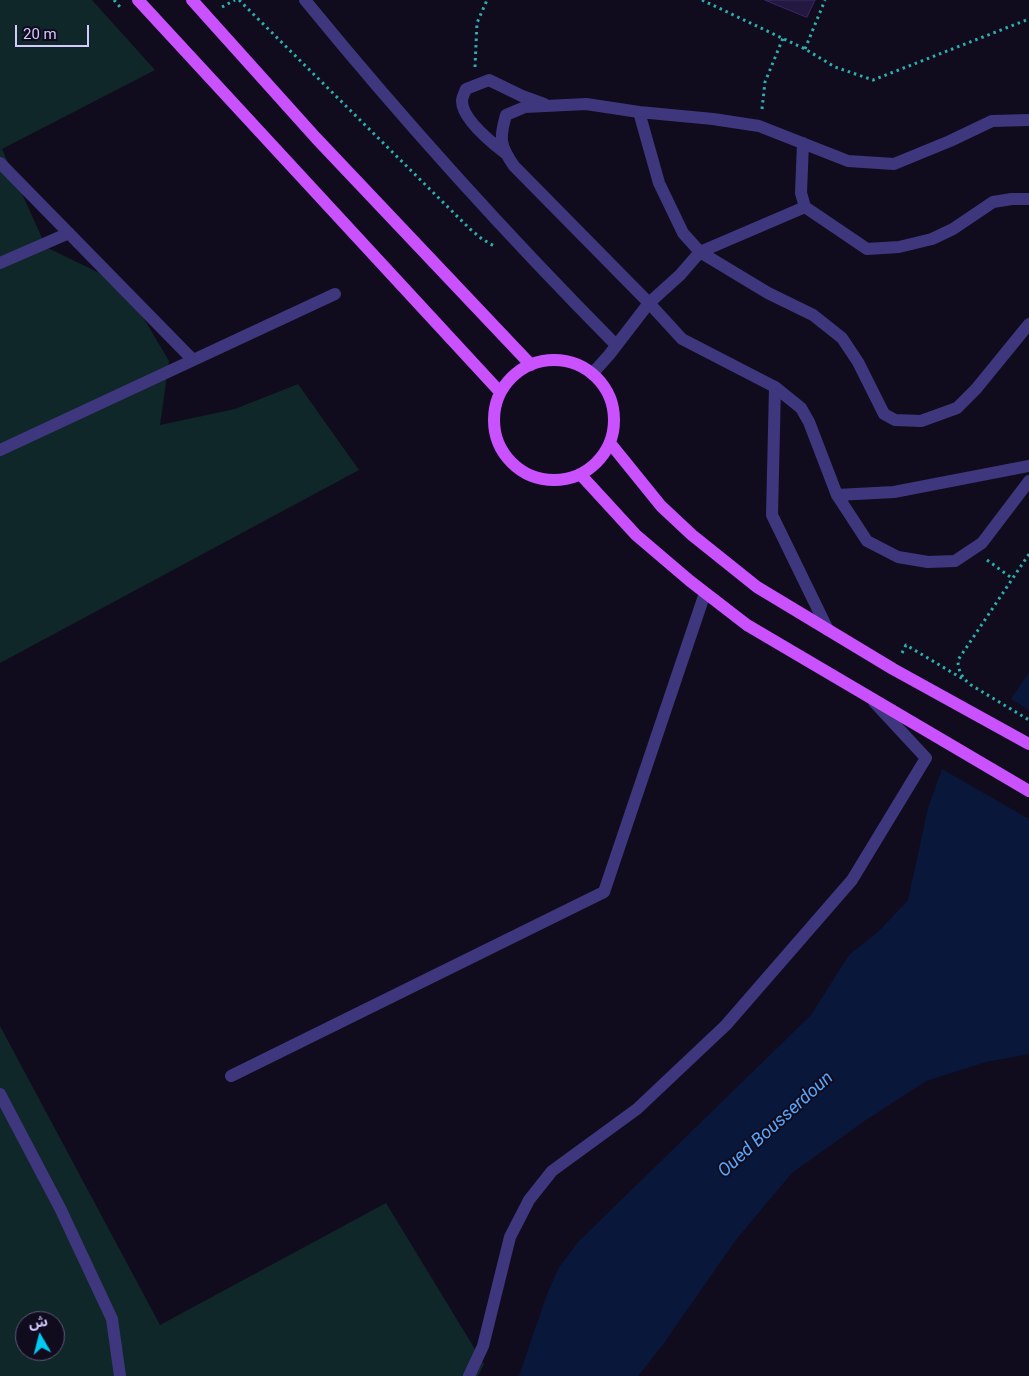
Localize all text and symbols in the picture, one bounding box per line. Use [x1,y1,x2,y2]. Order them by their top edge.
scale bar [18,15,91,47]
text: 20 m [23,25,57,43]
water label: Oued Bousserdoun [714,1068,838,1182]
north arrow [15,1311,65,1361]
text: ش [27,1313,49,1331]

